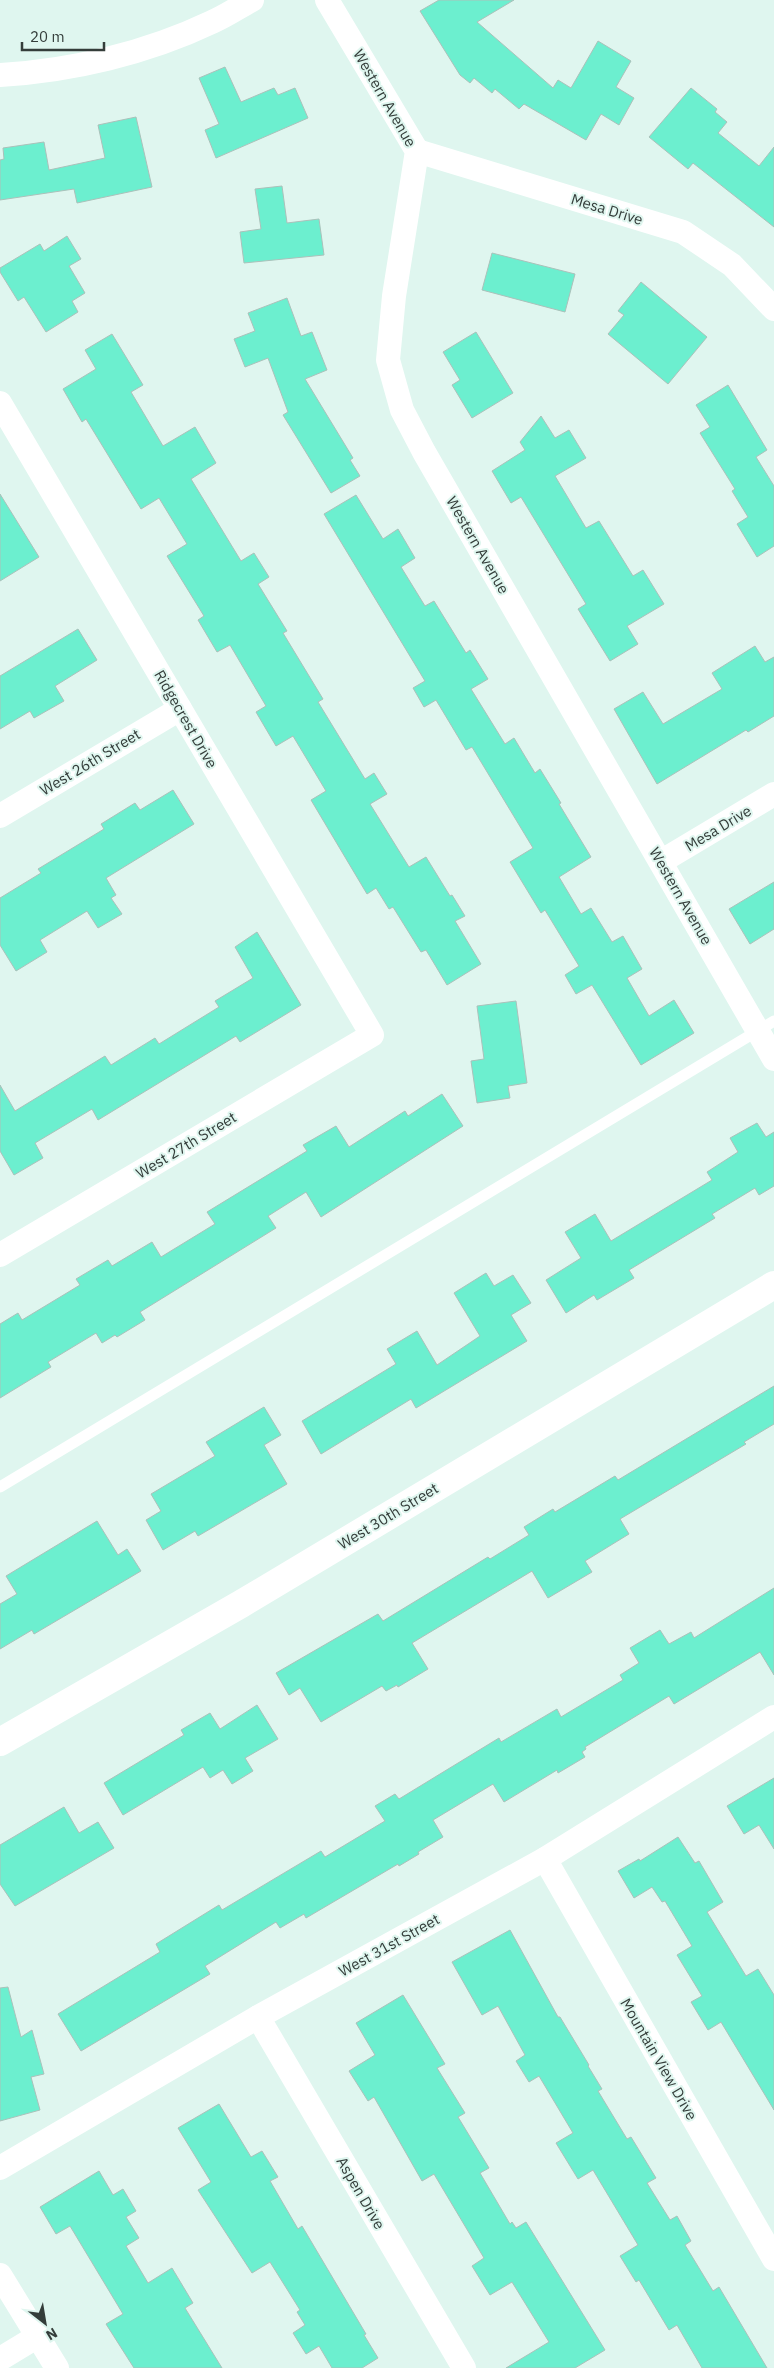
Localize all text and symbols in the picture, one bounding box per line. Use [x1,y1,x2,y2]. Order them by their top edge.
scale bar [22,20,105,52]
text: 20 m [30,27,65,46]
street label: Western Avenue [349,46,421,150]
street label: Mesa Drive [569,189,645,229]
street label: Western Avenue [442,493,514,597]
street label: Ridgecrest Drive [150,667,222,771]
street label: West 26th Street [36,725,144,799]
street label: Mesa Drive [681,801,755,855]
street label: Western Avenue [645,844,717,948]
street label: West 27th Street [132,1108,240,1182]
street label: West 30th Street [334,1479,442,1553]
street label: West 31st Street [335,1909,443,1981]
street label: Mountain View Drive [616,1995,702,2123]
street label: Aspen Drive [333,2153,389,2233]
north arrow [20,2298,70,2348]
text: N [43,2324,61,2344]

